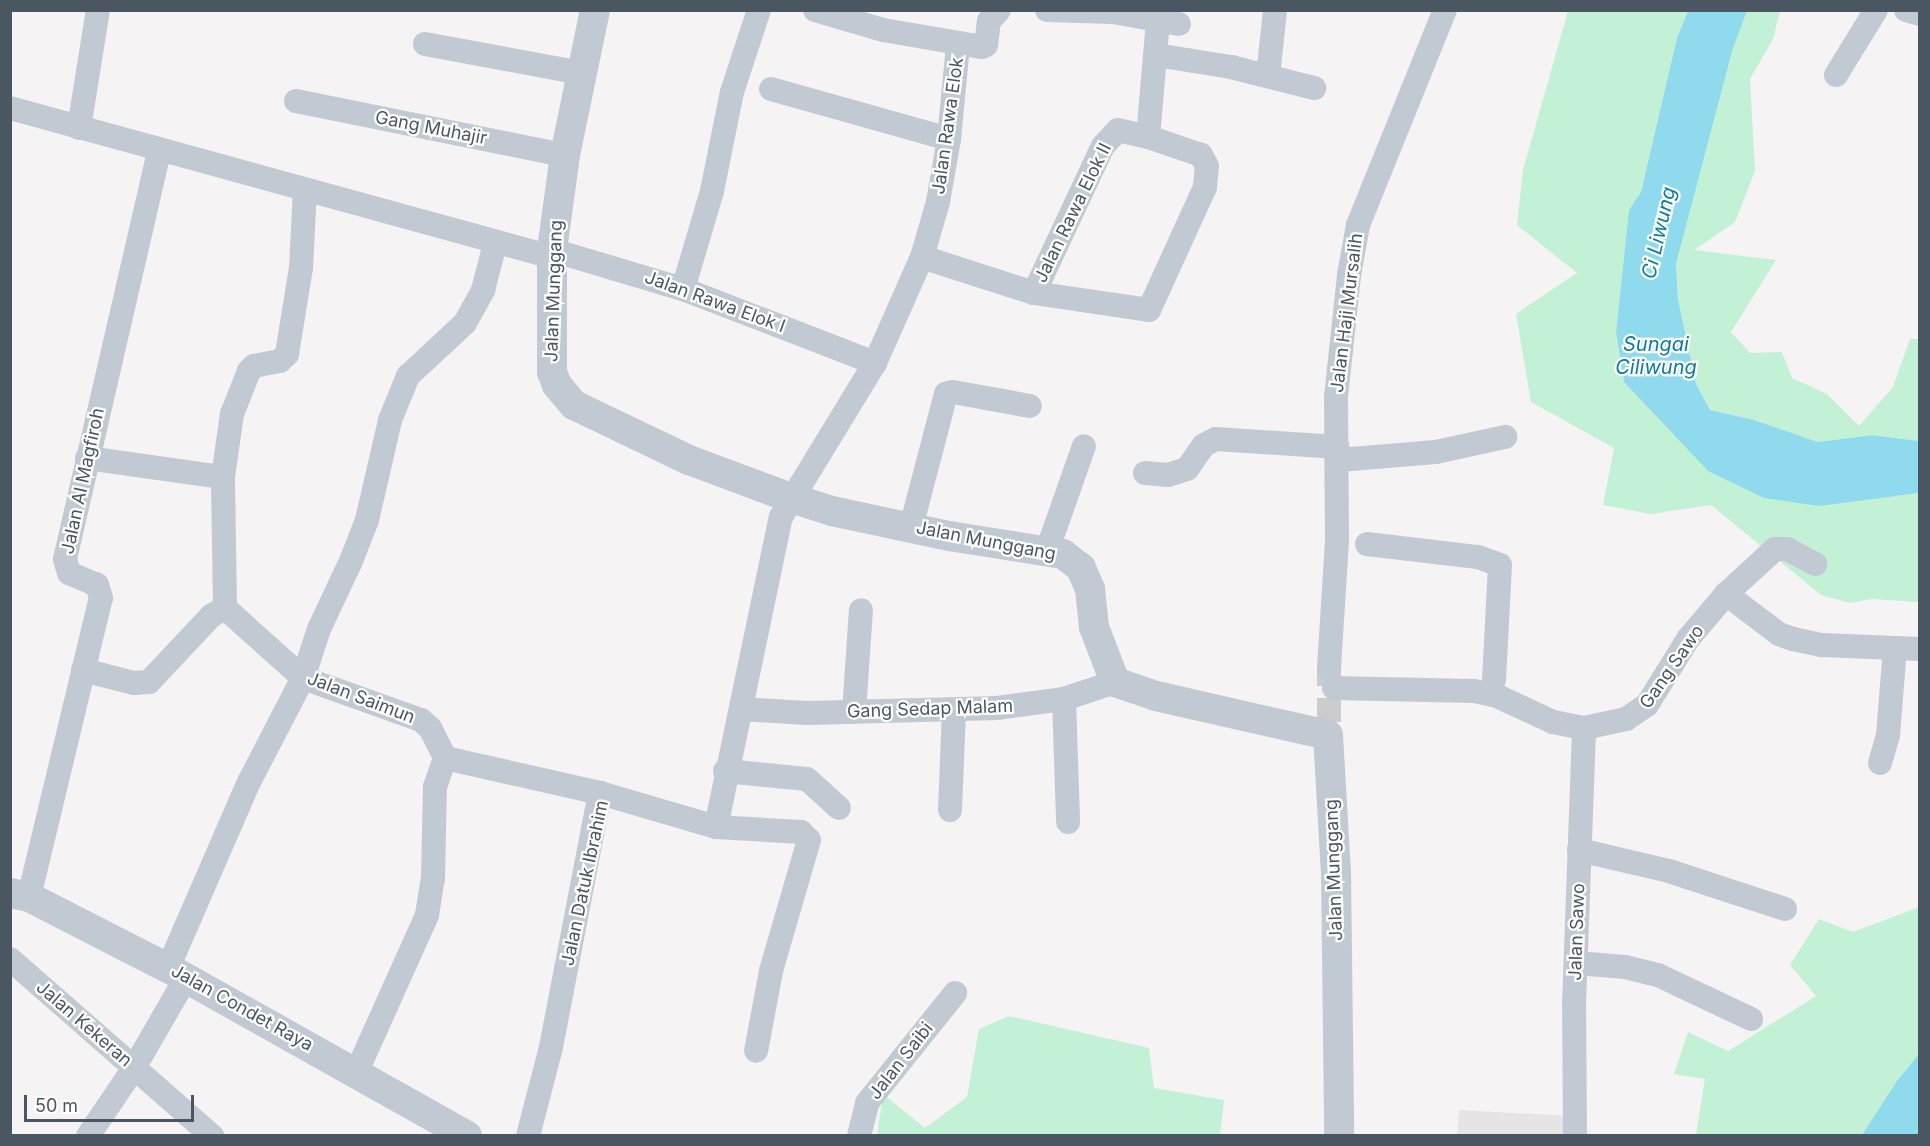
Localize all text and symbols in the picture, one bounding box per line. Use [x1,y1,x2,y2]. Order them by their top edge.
street label: Jalan Rawa Elok [928,56,968,196]
street label: Gang Muhajir [373,107,489,149]
street label: Jalan Rawa Elok II [1030,140,1116,286]
water label: Ci Liwung [1637,185,1681,281]
street label: Jalan Munggang [541,220,567,362]
street label: Jalan Haji Mursalih [1327,232,1367,394]
street label: Jalan Rawa Elok I [642,267,788,337]
water label: Sungai Ciliwung [1615,333,1697,380]
street label: Jalan Al Magfiroh [57,406,109,556]
street label: Jalan Munggang [914,517,1058,565]
street label: Gang Sawo [1635,621,1709,713]
street label: Jalan Saimun [304,668,418,728]
street label: Gang Sedap Malam [847,695,1013,723]
street label: Jalan Datuk Ibrahim [557,798,613,968]
street label: Jalan Munggang [1321,799,1347,941]
street label: Jalan Sawo [1565,883,1589,981]
street label: Jalan Condet Raya [167,960,317,1056]
street label: Jalan Kekeran [32,977,136,1071]
street label: Jalan Saibi [864,1018,938,1104]
scale bar [27,1083,196,1121]
text: 50 m [35,1095,78,1116]

